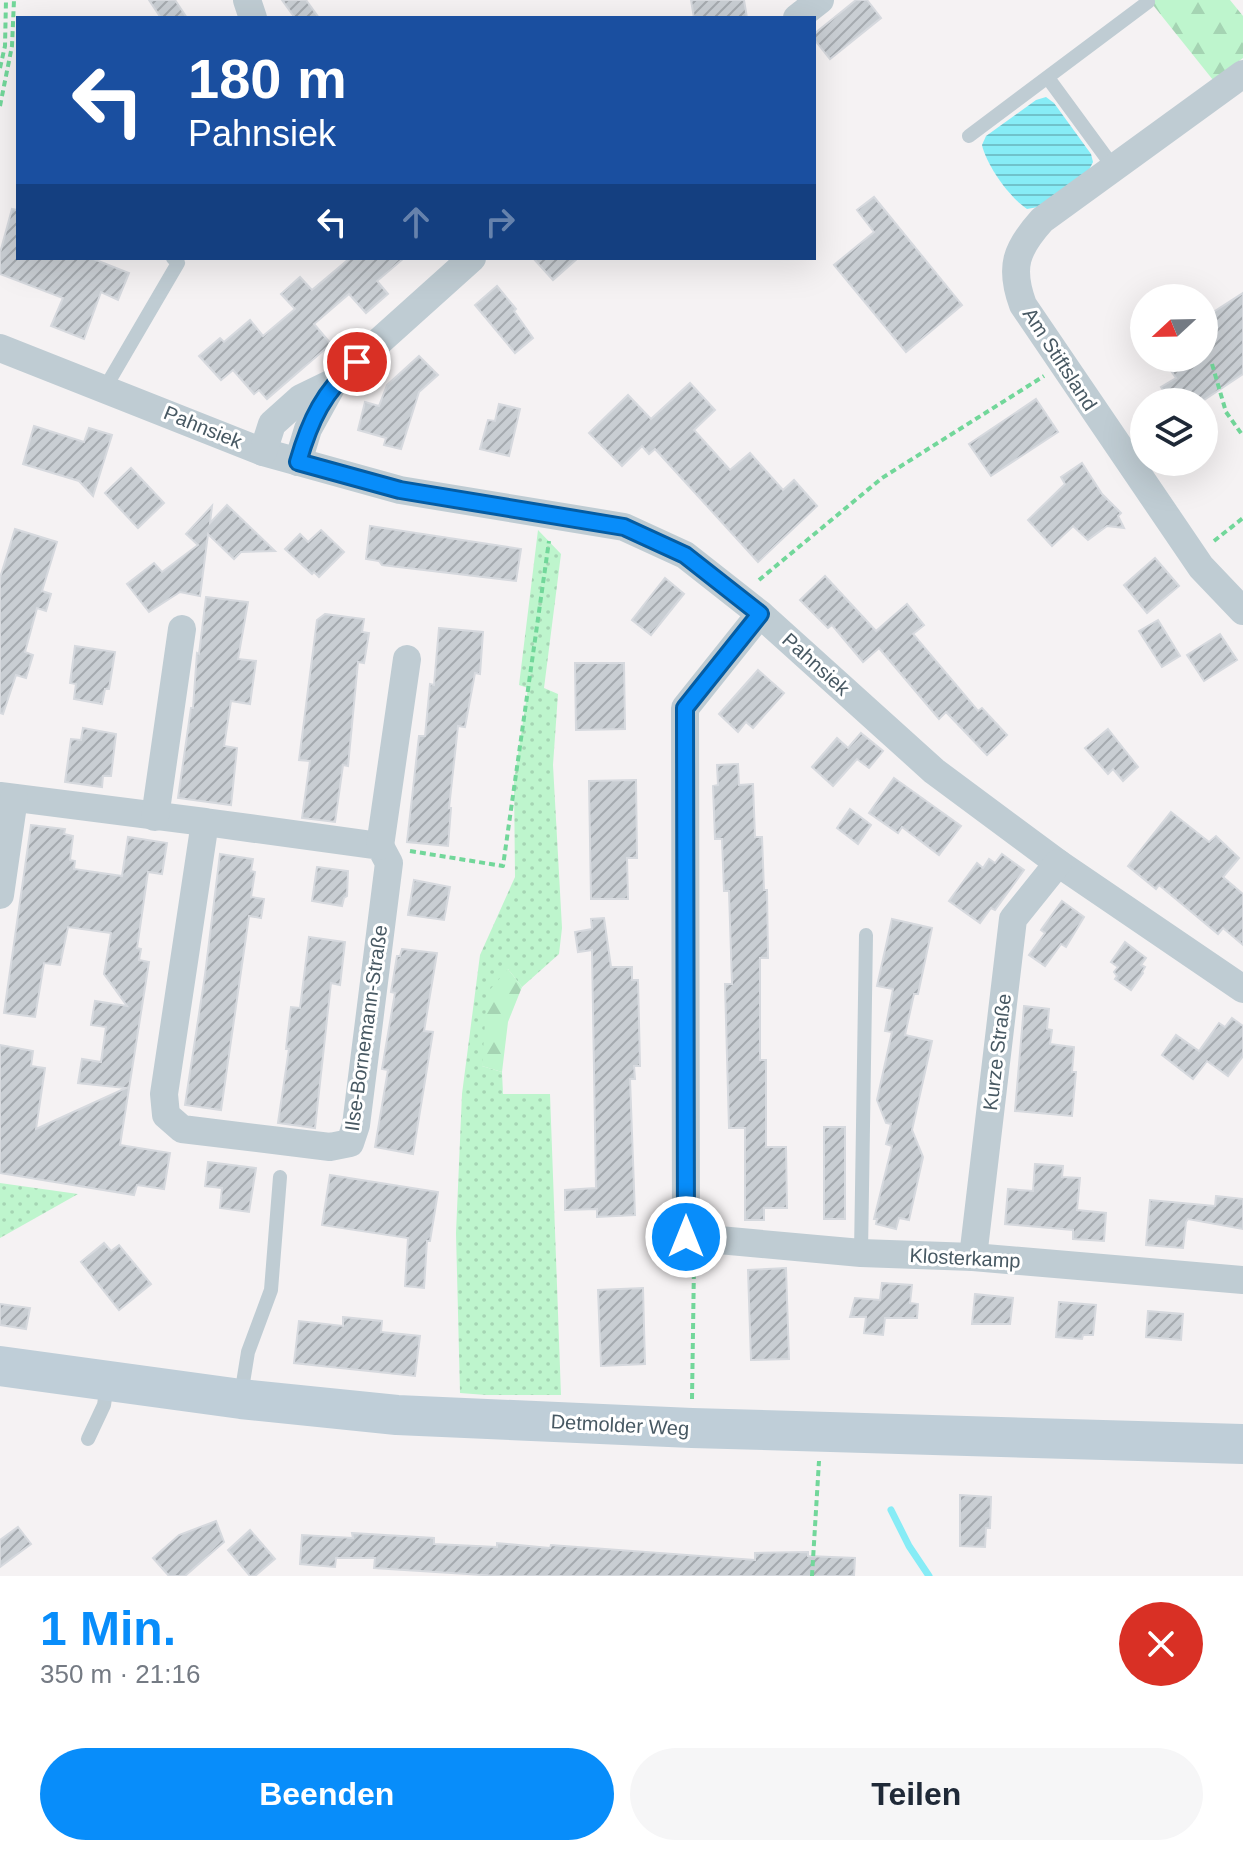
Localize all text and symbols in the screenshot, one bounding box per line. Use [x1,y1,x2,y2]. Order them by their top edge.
text: 180 m [188,47,347,110]
icon: left [56,48,160,152]
text: Pahnsiek [188,113,336,154]
icon: left [310,200,354,244]
icon: ahead [394,200,438,244]
icon: right [478,200,522,244]
north arrow [1130,284,1218,372]
map controls [1130,284,1218,476]
street label: Am Stiftsland [1019,304,1101,414]
pin [323,328,391,396]
icon: arrive [335,340,379,384]
button: layers [1130,388,1218,476]
street label: Pahnsiek [161,401,246,453]
street label: Pahnsiek [778,628,855,700]
street label: Ilse-Bornemann-Straße [341,924,391,1132]
street label: Kurze Straße [979,992,1015,1112]
position arrow [644,1195,728,1279]
street label: Klosterkamp [909,1244,1021,1272]
street label: Detmolder Weg [550,1410,690,1440]
text: 1 Min. [40,1602,176,1655]
button: close [1119,1602,1203,1686]
text: 350 m · 21:16 [40,1659,200,1689]
button: Beenden [40,1748,614,1840]
button: Teilen [630,1748,1203,1840]

